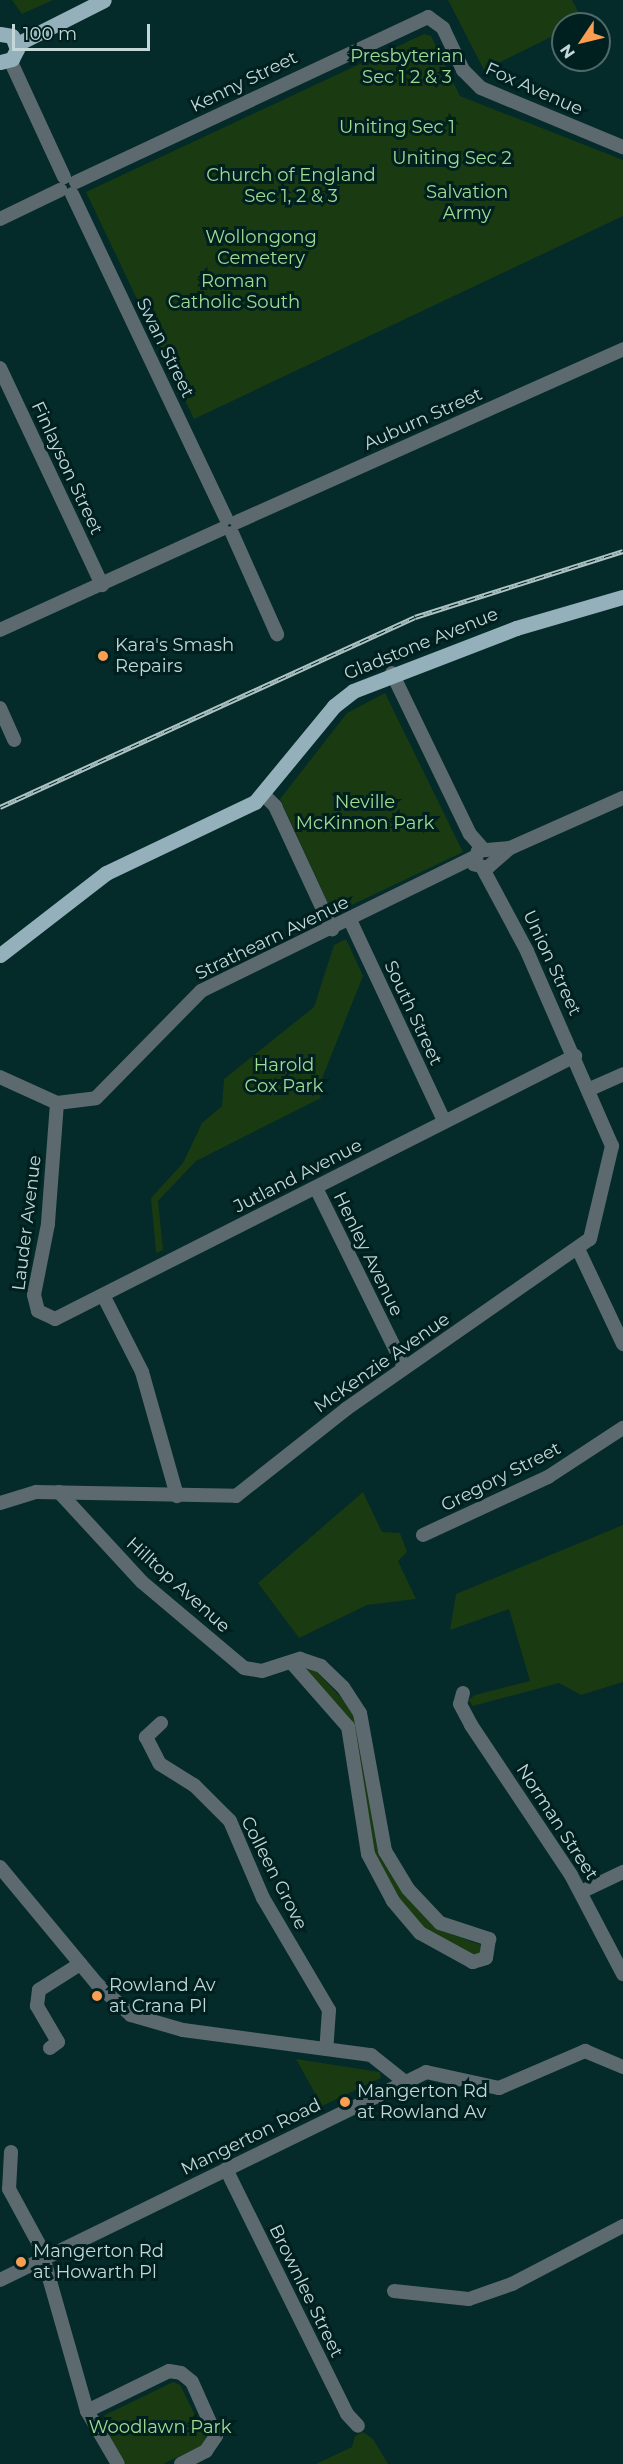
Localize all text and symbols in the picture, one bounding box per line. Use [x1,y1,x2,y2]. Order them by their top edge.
scale bar [15,12,153,50]
north arrow [551,12,611,72]
text: 100 m [23,23,77,45]
text: N [556,41,579,62]
park label: Presbyterian Sec 1 2 & 3 [350,46,464,88]
street label: Kenny Street [187,47,301,117]
street label: Fox Avenue [482,58,586,120]
park label: Uniting Sec 1 [339,116,455,138]
park label: Uniting Sec 2 [392,147,512,169]
park label: Church of England Sec 1, 2 & 3 [206,165,376,207]
park label: Salvation Army [426,182,508,224]
park label: Wollongong Cemetery [205,227,317,270]
park label: Roman Catholic South [168,271,300,314]
street label: Swan Street [132,295,198,401]
street label: Auburn Street [360,383,486,455]
street label: Finlayson Street [27,398,107,538]
street label: Gladstone Avenue [341,603,501,685]
place label: Kara's Smash Repairs [115,635,234,678]
marker: Kara's Smash Repairs [96,649,110,663]
park label: Neville McKinnon Park [296,792,434,834]
street label: Strathearn Avenue [192,891,352,985]
street label: Union Street [518,907,586,1019]
street label: South Street [379,957,447,1069]
park label: Harold Cox Park [245,1055,323,1098]
street label: Jutland Avenue [230,1134,366,1218]
street label: Lauder Avenue [8,1154,46,1292]
street label: Henley Avenue [329,1188,407,1320]
street label: McKenzie Avenue [310,1308,454,1418]
street label: Gregory Street [438,1438,564,1516]
street label: Hilltop Avenue [122,1533,234,1637]
street label: Norman Street [511,1760,603,1884]
street label: Colleen Grove [236,1813,312,1933]
place label: Rowland Av at Crana Pl [109,1975,216,2018]
marker: Rowland Av at Crana Pl [90,1989,104,2003]
place label: Mangerton Rd at Rowland Av [357,2081,488,2124]
street label: Mangerton Road [178,2094,324,2180]
marker: Mangerton Rd at Rowland Av [338,2095,352,2109]
street label: Brownlee Street [264,2221,348,2361]
place label: Mangerton Rd at Howarth Pl [33,2241,164,2284]
marker: Mangerton Rd at Howarth Pl [14,2255,28,2269]
park label: Woodlawn Park [89,2416,231,2438]

